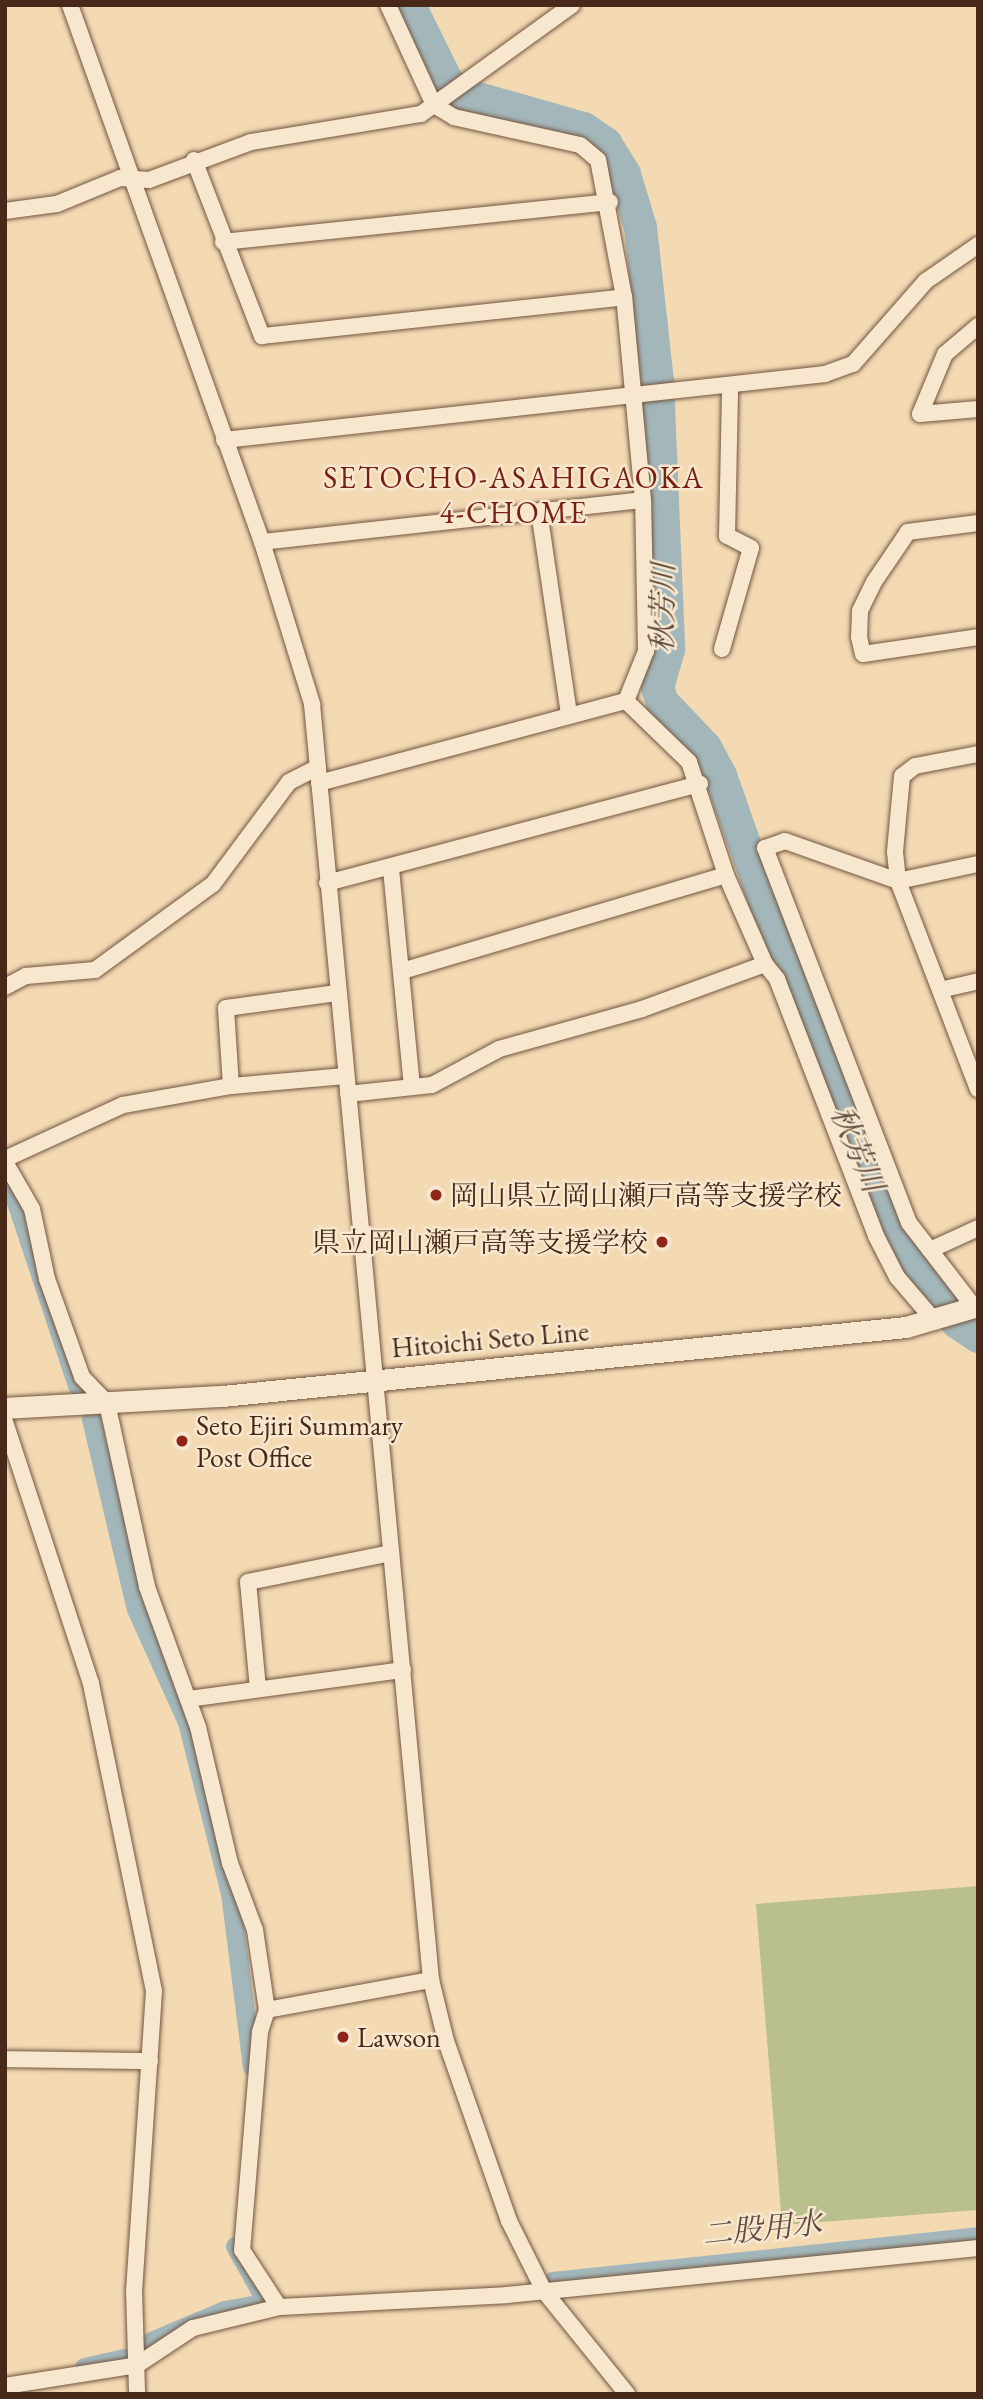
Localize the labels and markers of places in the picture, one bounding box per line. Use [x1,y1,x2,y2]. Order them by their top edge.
place label: 岡山県立岡山瀬戸高等支援学校 [450,1178,842,1212]
marker: 岡山県立岡山瀬戸高等支援学校 [428,1187,444,1203]
place label: 県立岡山瀬戸高等支援学校 [312,1225,648,1259]
marker: 県立岡山瀬戸高等支援学校 [654,1234,670,1250]
place label: Seto Ejiri Summary Post Office [196,1408,403,1474]
marker: Seto Ejiri Summary Post Office [174,1433,190,1449]
place label: Lawson [357,2020,441,2054]
marker: Lawson [335,2029,351,2045]

